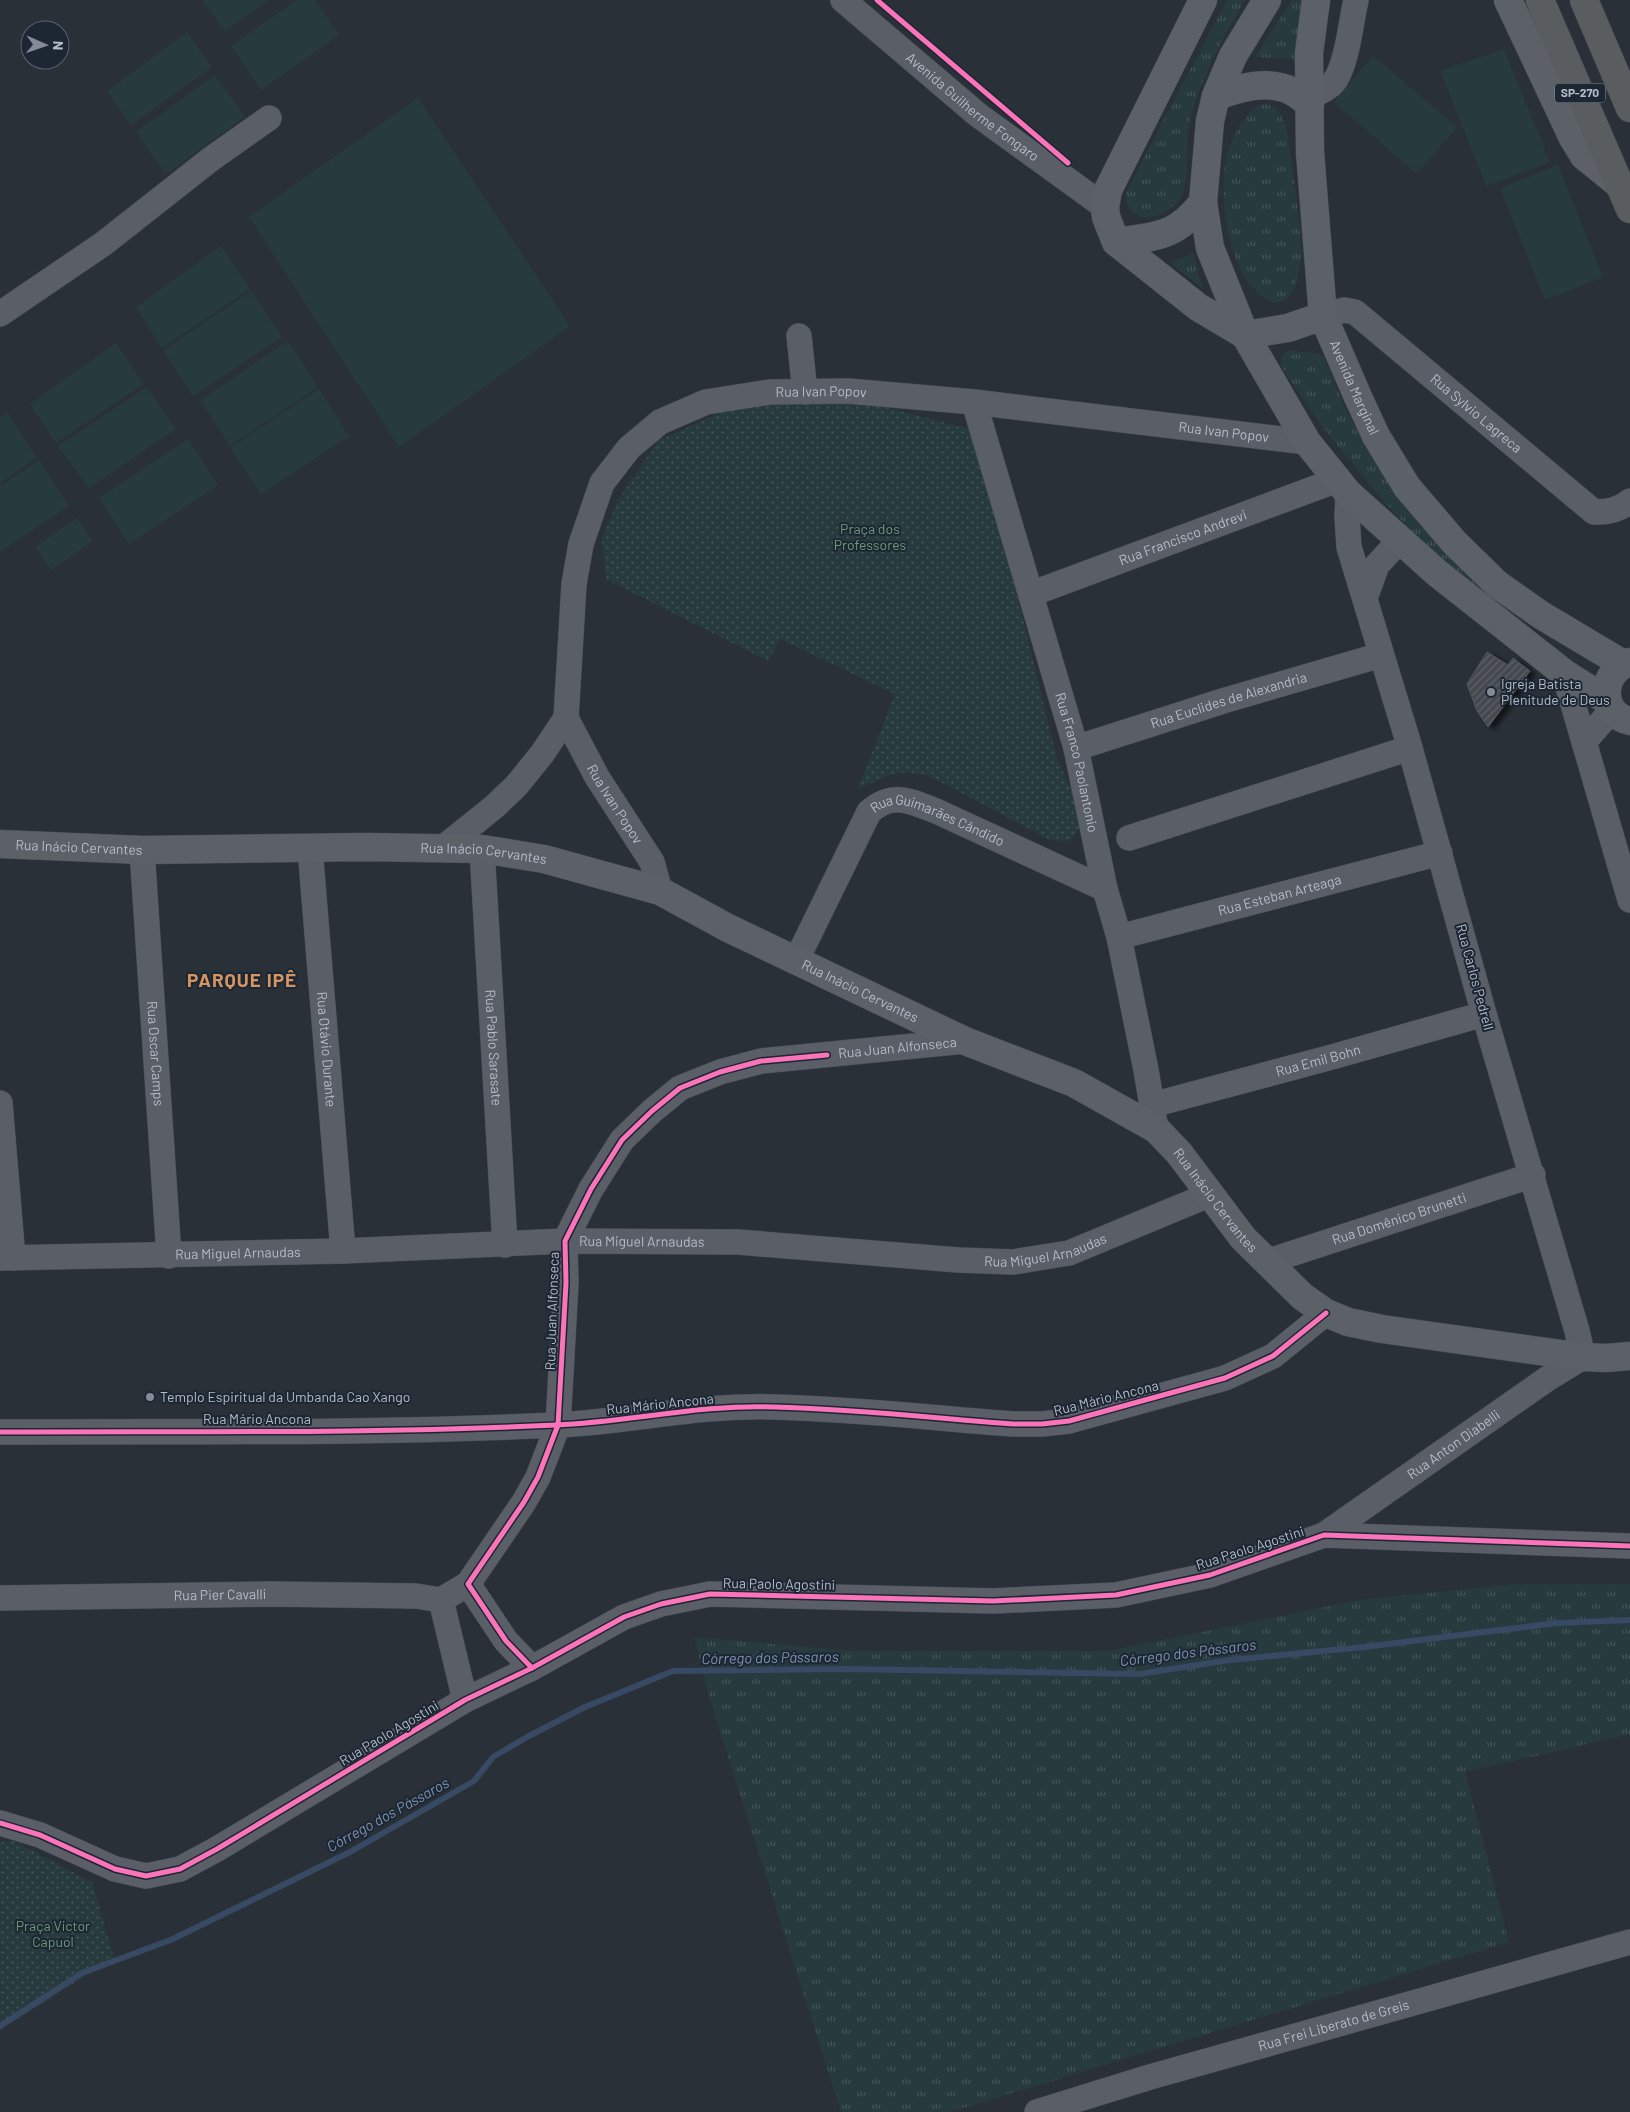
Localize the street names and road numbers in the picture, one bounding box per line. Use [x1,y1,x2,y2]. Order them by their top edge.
street label: Avenida Guilherme Fongaro [903,48,1043,165]
road number: SP-270 [1555,84,1605,102]
street label: Avenida Marginal [1326,337,1383,437]
street label: Rua Sylvio Lagreca [1427,370,1526,456]
street label: Rua Ivan Popov [775,382,868,401]
street label: Rua Ivan Popov [1178,418,1270,445]
street label: Rua Francisco Andrevi [1116,505,1249,569]
street label: Rua Euclides de Alexandria [1148,668,1309,732]
street label: Rua Franco Paolantonio [1052,690,1102,834]
street label: Rua Ivan Popov [584,761,647,847]
street label: Rua Guimarães Cândido [867,790,1007,849]
street label: Rua Inácio Cervantes [15,836,143,858]
street label: Rua Inácio Cervantes [420,839,548,867]
street label: Rua Esteban Arteaga [1216,870,1343,919]
street label: Rua Carlos Pedrell [1453,922,1498,1032]
street label: Rua Inácio Cervantes [799,955,922,1026]
street label: Rua Pablo Sarasate [482,989,506,1106]
street label: Rua Otávio Durante [314,991,340,1108]
street label: Rua Oscar Camps [144,1000,168,1107]
street label: Rua Juan Alfonseca [837,1033,957,1061]
street label: Rua Emil Bohn [1274,1040,1362,1080]
street label: Rua Inácio Cervantes [1170,1144,1262,1256]
street label: Rua Domênico Brunetti [1330,1188,1468,1248]
street label: Rua Miguel Arnaudas [984,1229,1109,1270]
street label: Rua Miguel Arnaudas [579,1232,705,1250]
street label: Rua Miguel Arnaudas [175,1243,301,1262]
street label: Rua Juan Alfonseca [541,1251,562,1371]
street label: Rua Mário Ancona [1052,1376,1160,1419]
street label: Rua Mário Ancona [605,1389,714,1418]
street label: Rua Anton Diabelli [1403,1406,1503,1482]
street label: Rua Mário Ancona [203,1410,311,1427]
street label: Rua Paolo Agostini [1194,1522,1306,1573]
street label: Rua Paolo Agostini [723,1574,835,1593]
street label: Rua Pier Cavalli [174,1585,266,1603]
street label: Rua Paolo Agostini [336,1696,441,1769]
street label: Rua Frei Liberato de Greis [1256,1995,1411,2054]

